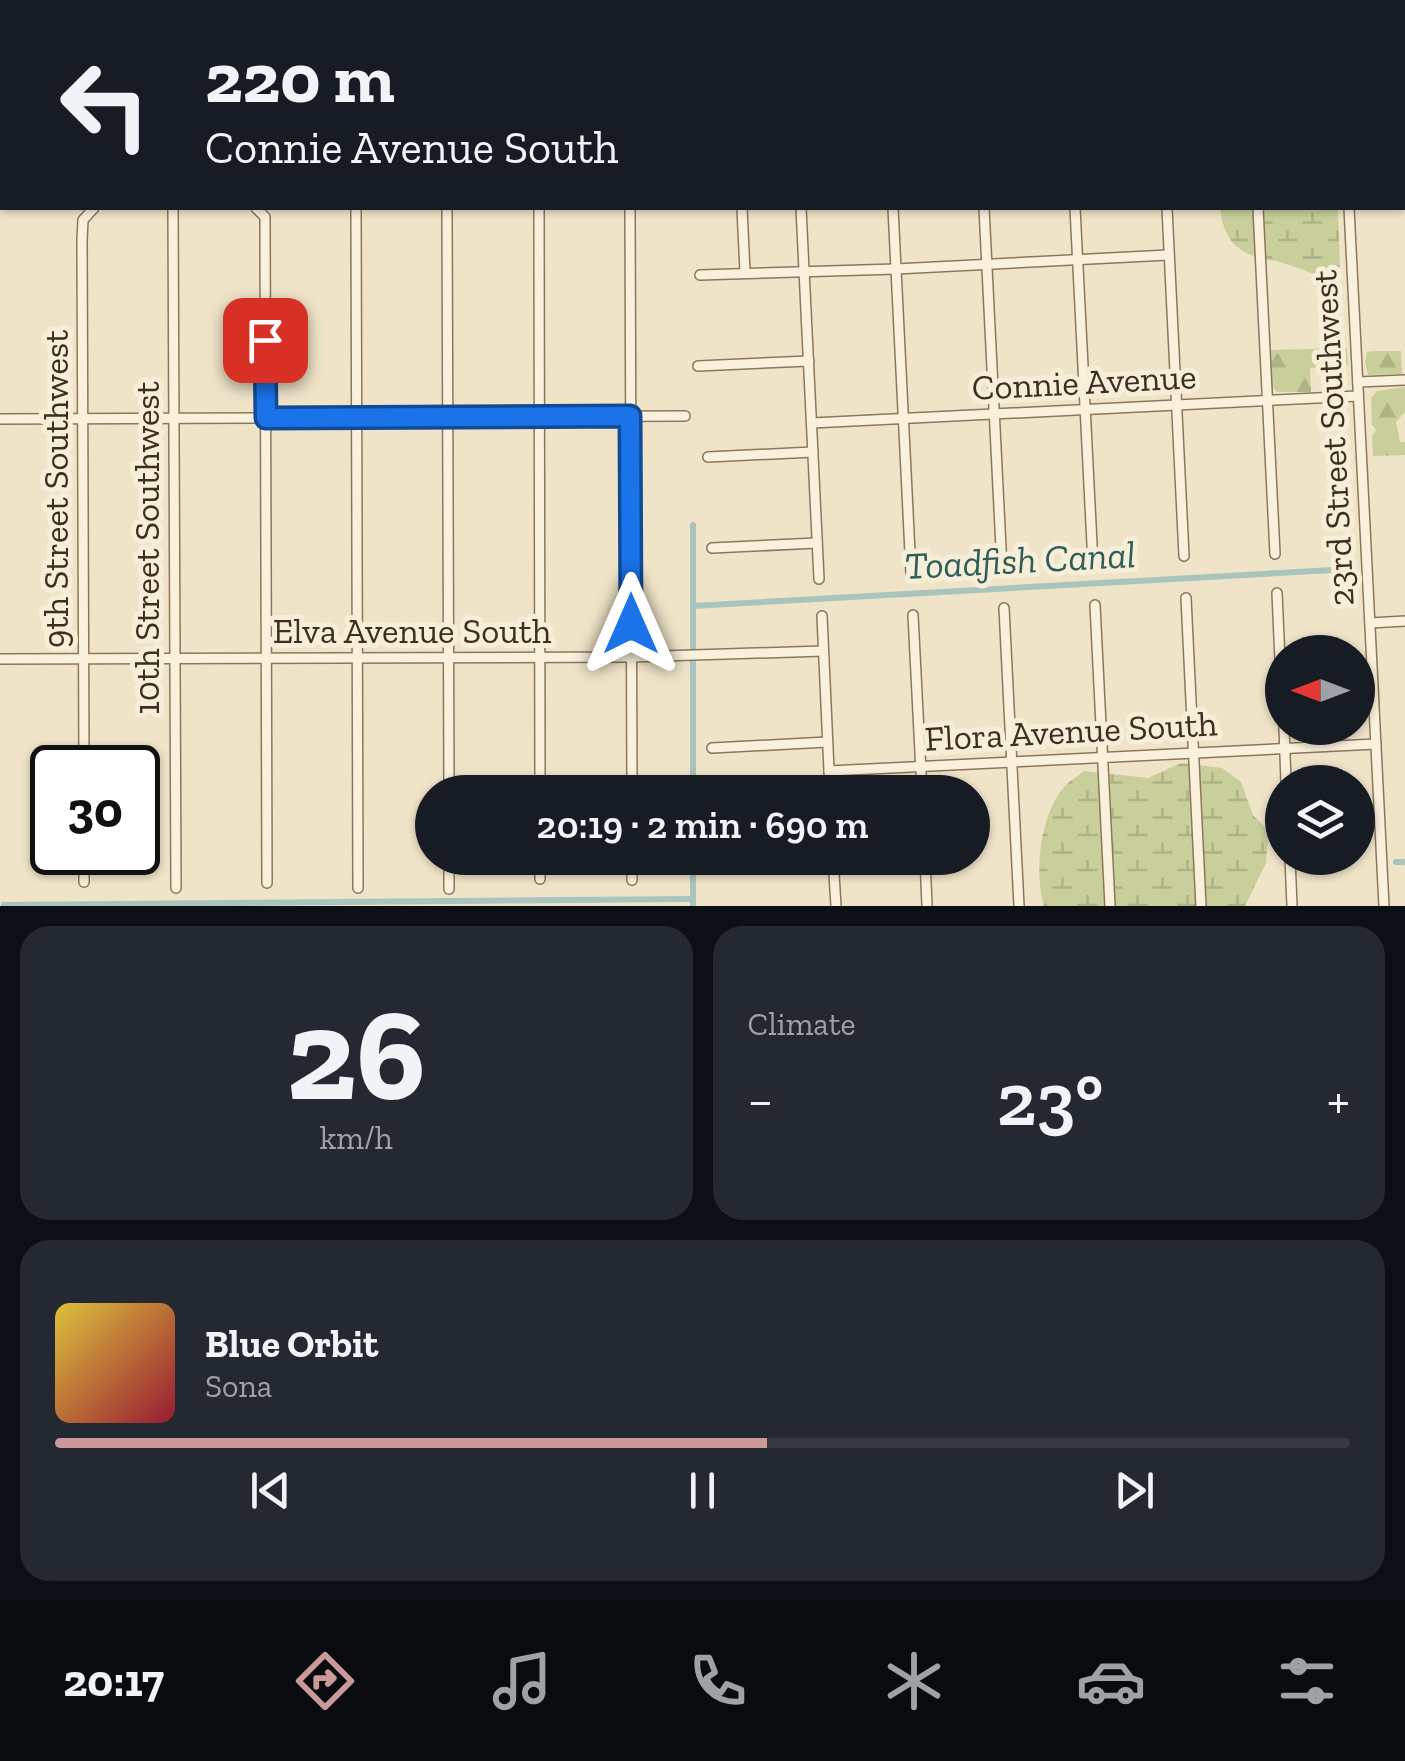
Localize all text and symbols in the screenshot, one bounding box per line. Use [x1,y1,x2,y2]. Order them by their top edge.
text: 220 m [205,36,395,120]
icon: left [40,40,170,170]
text: Connie Avenue South [205,121,618,175]
street label: 23rd Street Southwest [1303,269,1363,607]
pin [223,298,308,383]
icon: arrive [238,313,293,368]
street label: 9th Street Southwest [35,330,77,648]
street label: Connie Avenue [971,355,1197,409]
street label: 10th Street Southwest [126,381,168,715]
water label: Toadfish Canal [903,531,1137,589]
position arrow [579,572,683,676]
street label: Elva Avenue South [273,610,552,652]
north arrow [1265,635,1375,745]
map controls [1265,635,1375,875]
street label: Flora Avenue South [924,702,1219,760]
speed limit sign: 30 [30,745,160,875]
button: layers [1265,765,1375,875]
text: 20:19 · 2 min · 690 m [537,802,868,848]
text: 26 [287,976,426,1132]
text: Climate [748,1005,856,1043]
text: 23° [997,1054,1103,1144]
text: − [748,1067,773,1133]
text: + [1327,1067,1350,1133]
text: km/h [320,1119,393,1157]
text: Blue Orbit [205,1321,378,1367]
text: Sona [205,1367,272,1405]
icon: previous [243,1463,298,1518]
icon: pause [675,1463,730,1518]
icon: next [1107,1463,1162,1518]
icon: directions [290,1646,360,1716]
icon: music [487,1646,557,1716]
icon: phone [683,1646,753,1716]
icon: climate [879,1646,949,1716]
icon: car [1076,1646,1146,1716]
icon: filters [1272,1646,1342,1716]
text: 20:17 [63,1654,164,1708]

